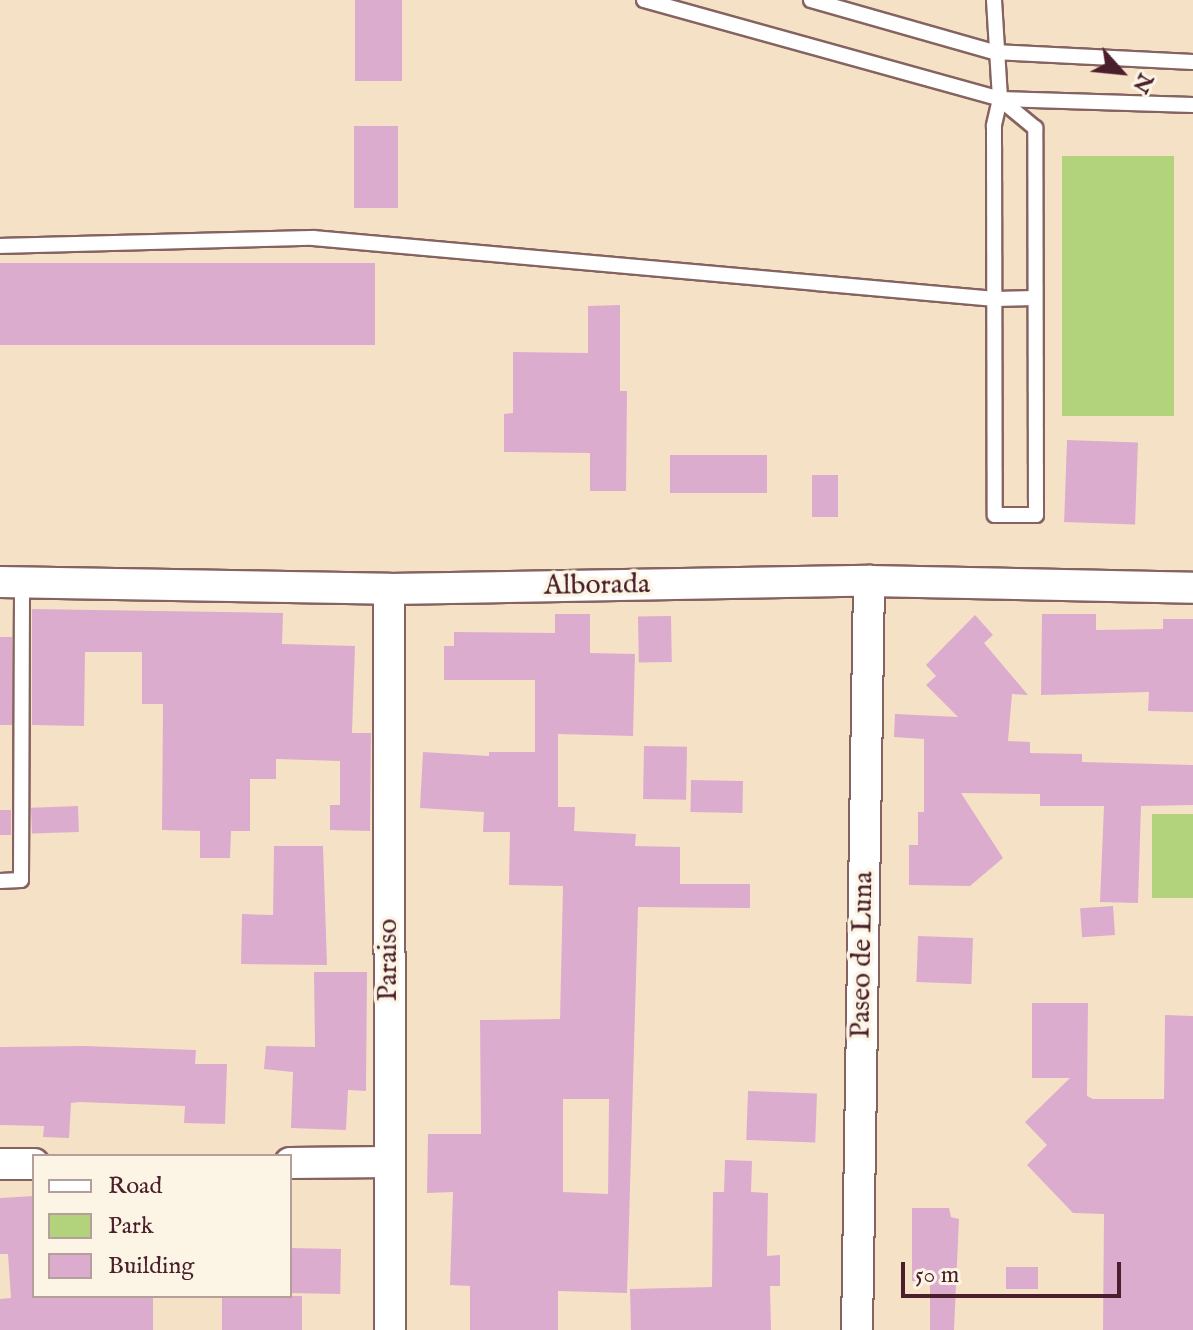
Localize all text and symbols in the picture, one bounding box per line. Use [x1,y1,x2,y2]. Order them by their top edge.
north arrow [1081,32,1161,112]
text: N [1126,68,1159,98]
street label: Alborada [544,568,650,604]
street label: Paseo de Luna [845,871,881,1039]
street label: Paraiso [372,919,406,1001]
legend [32,1154,292,1298]
text: Road [108,1171,162,1202]
text: Park [108,1211,154,1242]
scale bar [905,1246,1125,1296]
text: Building [108,1251,194,1282]
text: 50 m [915,1260,959,1291]

